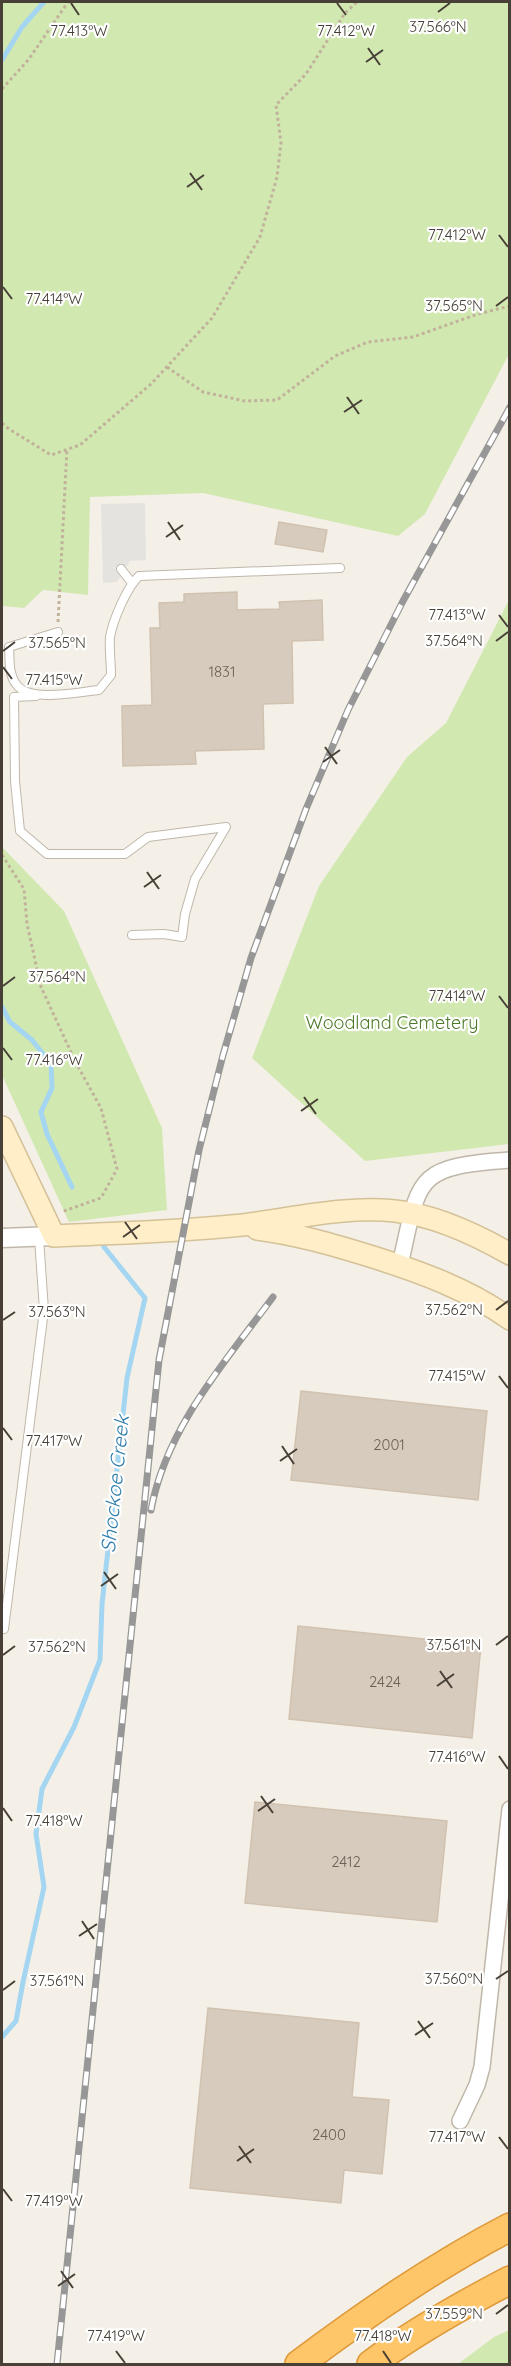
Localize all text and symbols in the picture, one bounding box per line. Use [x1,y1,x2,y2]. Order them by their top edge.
text: 37.566°N [409,17,467,36]
text: 77.413°W [50,21,108,40]
text: 77.412°W [317,21,375,40]
text: 77.412°W [428,225,486,244]
text: 77.414°W [25,289,83,308]
text: 37.565°N [425,296,483,315]
text: 77.413°W [428,605,486,624]
text: 37.564°N [425,631,483,650]
text: 37.565°N [28,633,86,652]
house number: 1831 [208,662,236,681]
text: 77.415°W [25,670,83,689]
text: 37.564°N [28,967,86,986]
text: 77.414°W [428,986,486,1005]
park label: Woodland Cemetery [306,1011,478,1034]
text: 77.416°W [25,1050,83,1069]
text: 37.562°N [425,1300,483,1319]
text: 37.563°N [28,1302,86,1321]
text: 77.415°W [428,1366,486,1385]
water label: Shockoe Creek [95,1412,134,1554]
text: 77.417°W [25,1431,83,1450]
house number: 2001 [373,1435,405,1454]
text: 37.561°N [427,1635,481,1654]
text: 37.562°N [28,1637,86,1656]
house number: 2424 [369,1672,401,1691]
text: 77.416°W [428,1747,486,1766]
text: 77.418°W [25,1811,83,1830]
house number: 2412 [331,1852,361,1871]
text: 37.560°N [425,1969,483,1988]
text: 37.561°N [30,1971,84,1990]
house number: 2400 [312,2125,346,2144]
text: 77.417°W [428,2127,486,2146]
text: 77.419°W [25,2191,83,2210]
text: 37.559°N [425,2304,483,2323]
text: 77.419°W [87,2326,145,2345]
text: 77.418°W [354,2326,412,2345]

